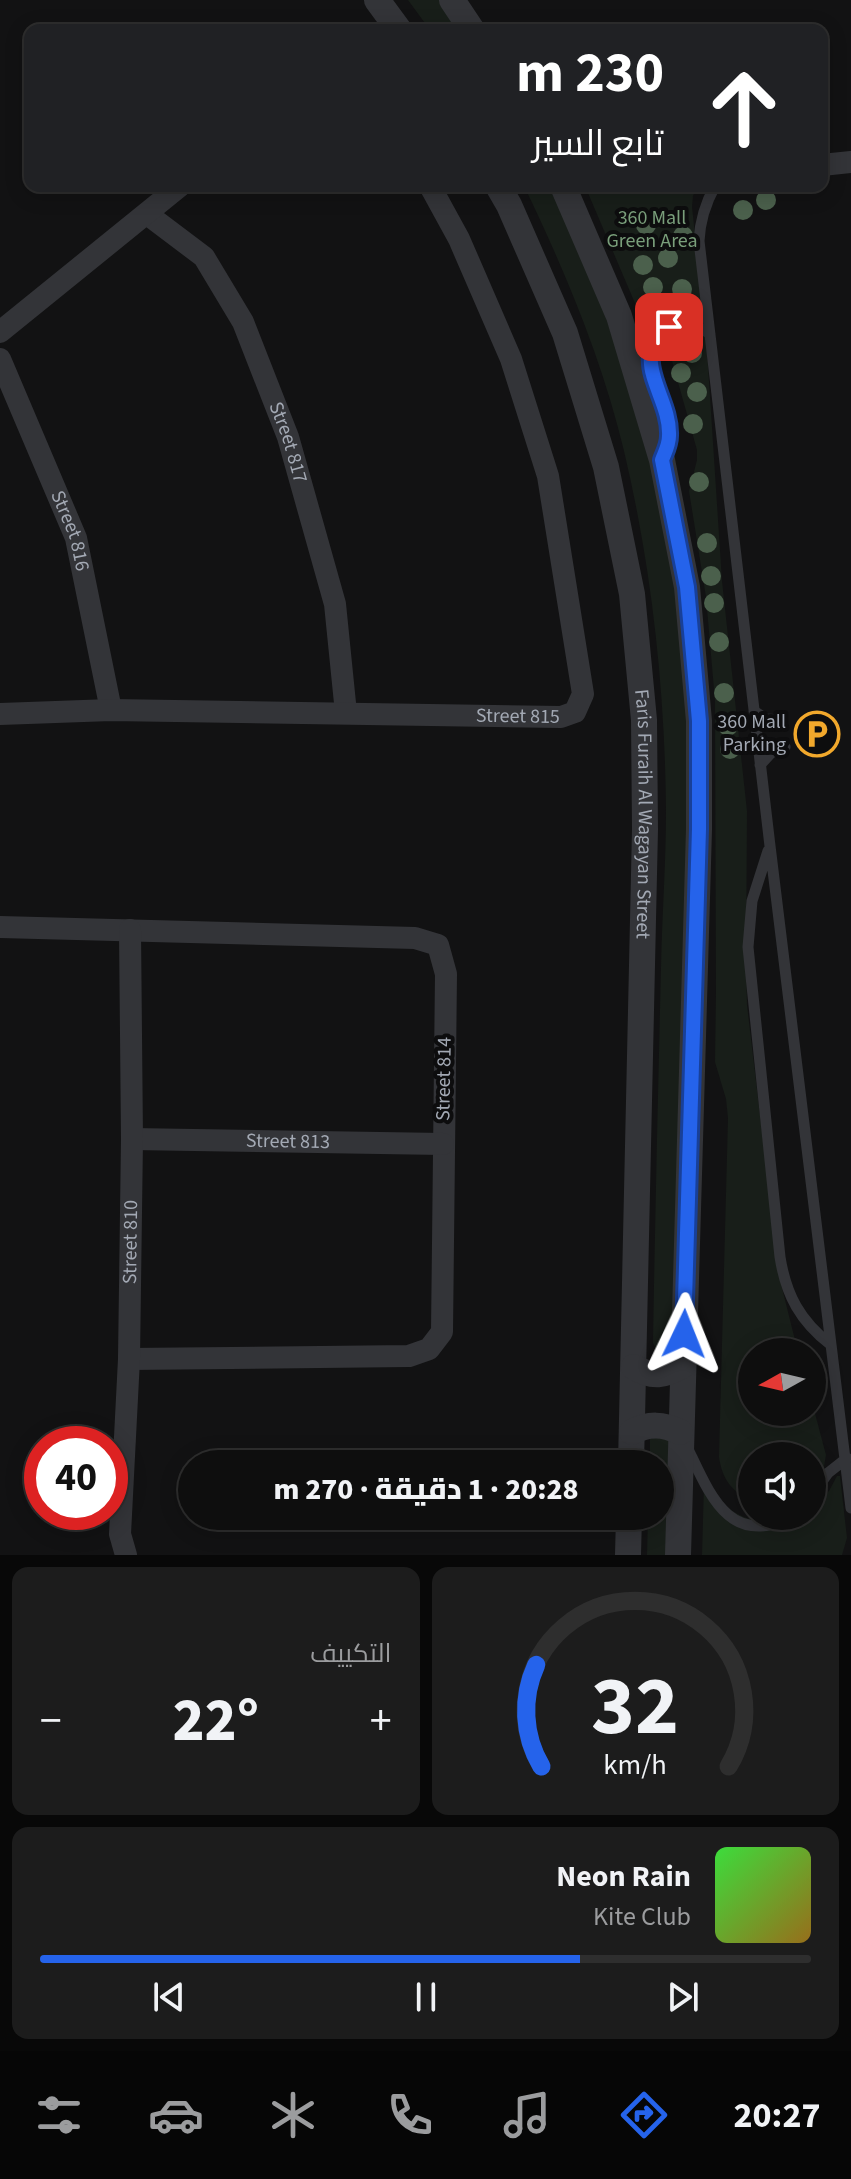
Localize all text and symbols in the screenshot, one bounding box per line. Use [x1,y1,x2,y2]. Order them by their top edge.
text: 230 m [516,34,664,113]
icon: ahead [692,56,796,160]
text: تابع السير [532,118,664,169]
park label: 360 Mall Green Area [606,204,698,255]
pin [635,293,703,361]
icon: arrive [647,305,691,349]
street label: Street 817 [262,398,314,486]
street label: Street 816 [43,486,96,574]
street label: Faris Furaih Al Wagayan Street [627,688,659,939]
street label: Street 815 [476,702,560,731]
place label: 360 Mall Parking [717,708,786,759]
parking icon: 360 Mall Parking [793,710,841,758]
street label: Street 814 [429,1037,459,1121]
street label: Street 813 [246,1127,330,1156]
street label: Street 810 [116,1200,145,1284]
position arrow [642,1292,726,1376]
north arrow [738,1338,826,1426]
map controls [738,1338,826,1530]
speed limit sign: 40 [24,1426,128,1530]
button: sound [738,1442,826,1530]
text: 20:28 · 1 دقيقة · 270 m [273,1468,579,1511]
text: التكييف [310,1635,392,1672]
text: 32 [591,1648,679,1766]
text: 22° [173,1679,259,1764]
text: − [40,1690,62,1753]
text: + [370,1690,392,1753]
text: km/h [604,1745,667,1785]
text: Neon Rain [556,1855,691,1898]
text: Kite Club [593,1898,691,1935]
icon: previous [147,1975,191,2019]
icon: pause [404,1975,448,2019]
icon: next [661,1975,705,2019]
icon: filters [31,2087,87,2143]
icon: car [148,2087,204,2143]
icon: climate [265,2087,321,2143]
icon: phone [382,2087,438,2143]
icon: music [499,2087,555,2143]
icon: directions [616,2087,672,2143]
text: 20:27 [734,2090,820,2141]

